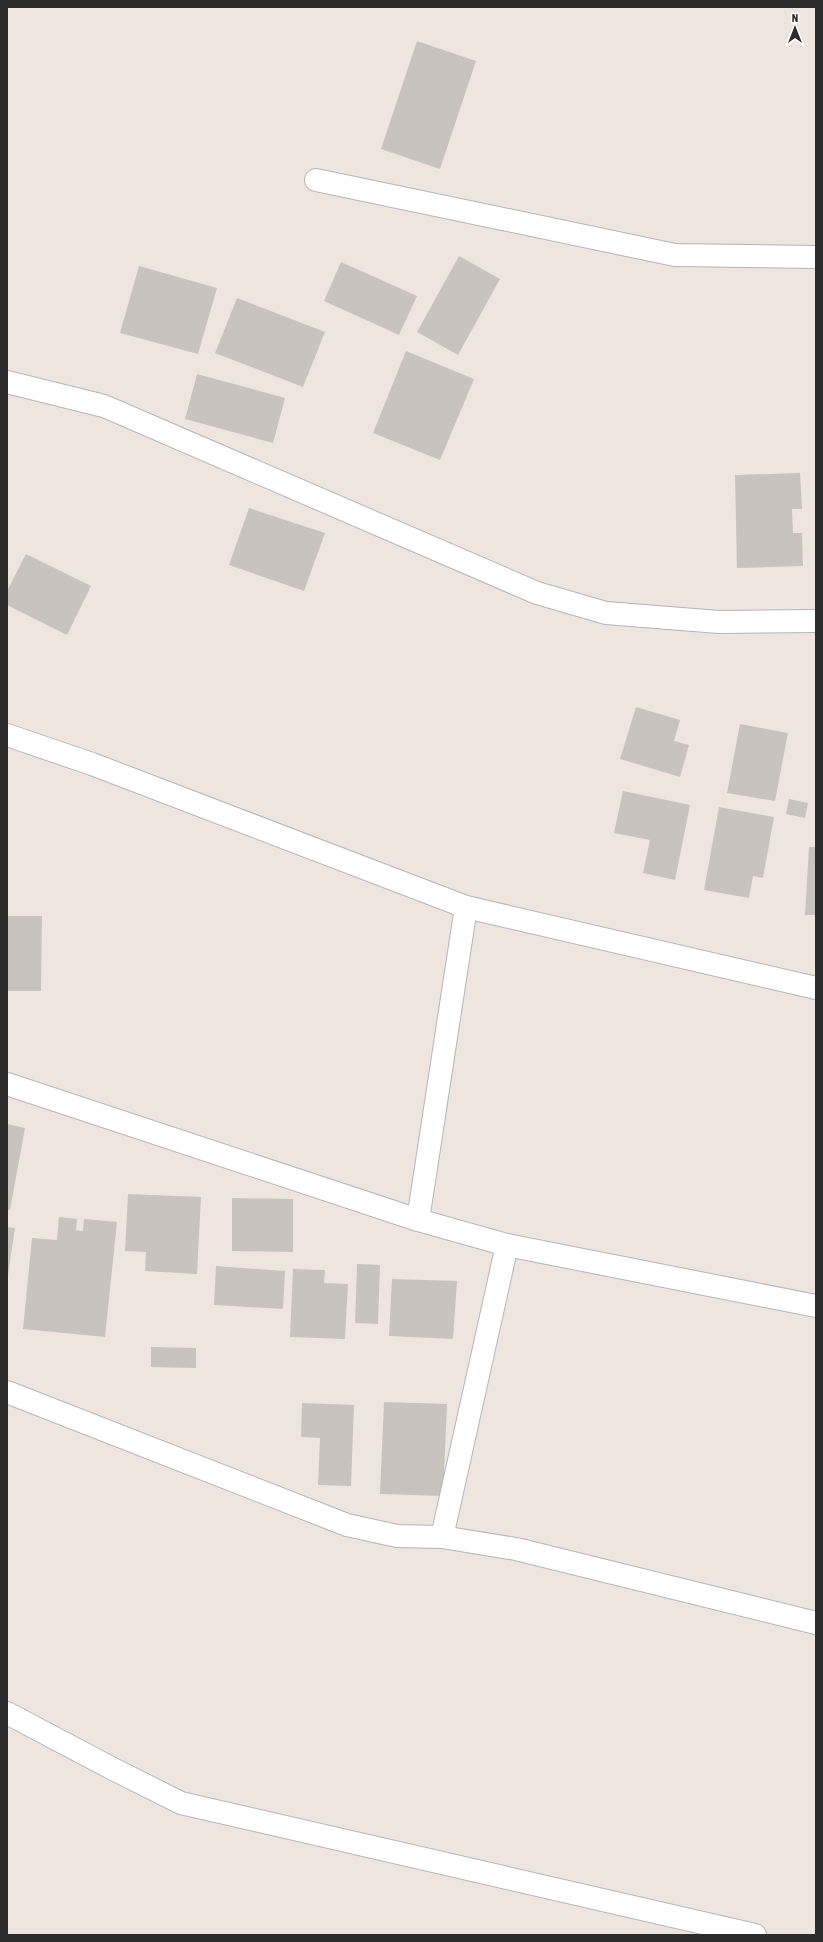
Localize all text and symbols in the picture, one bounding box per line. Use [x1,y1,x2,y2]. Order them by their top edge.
north arrow [775,8,815,48]
text: N [792,12,798,24]

